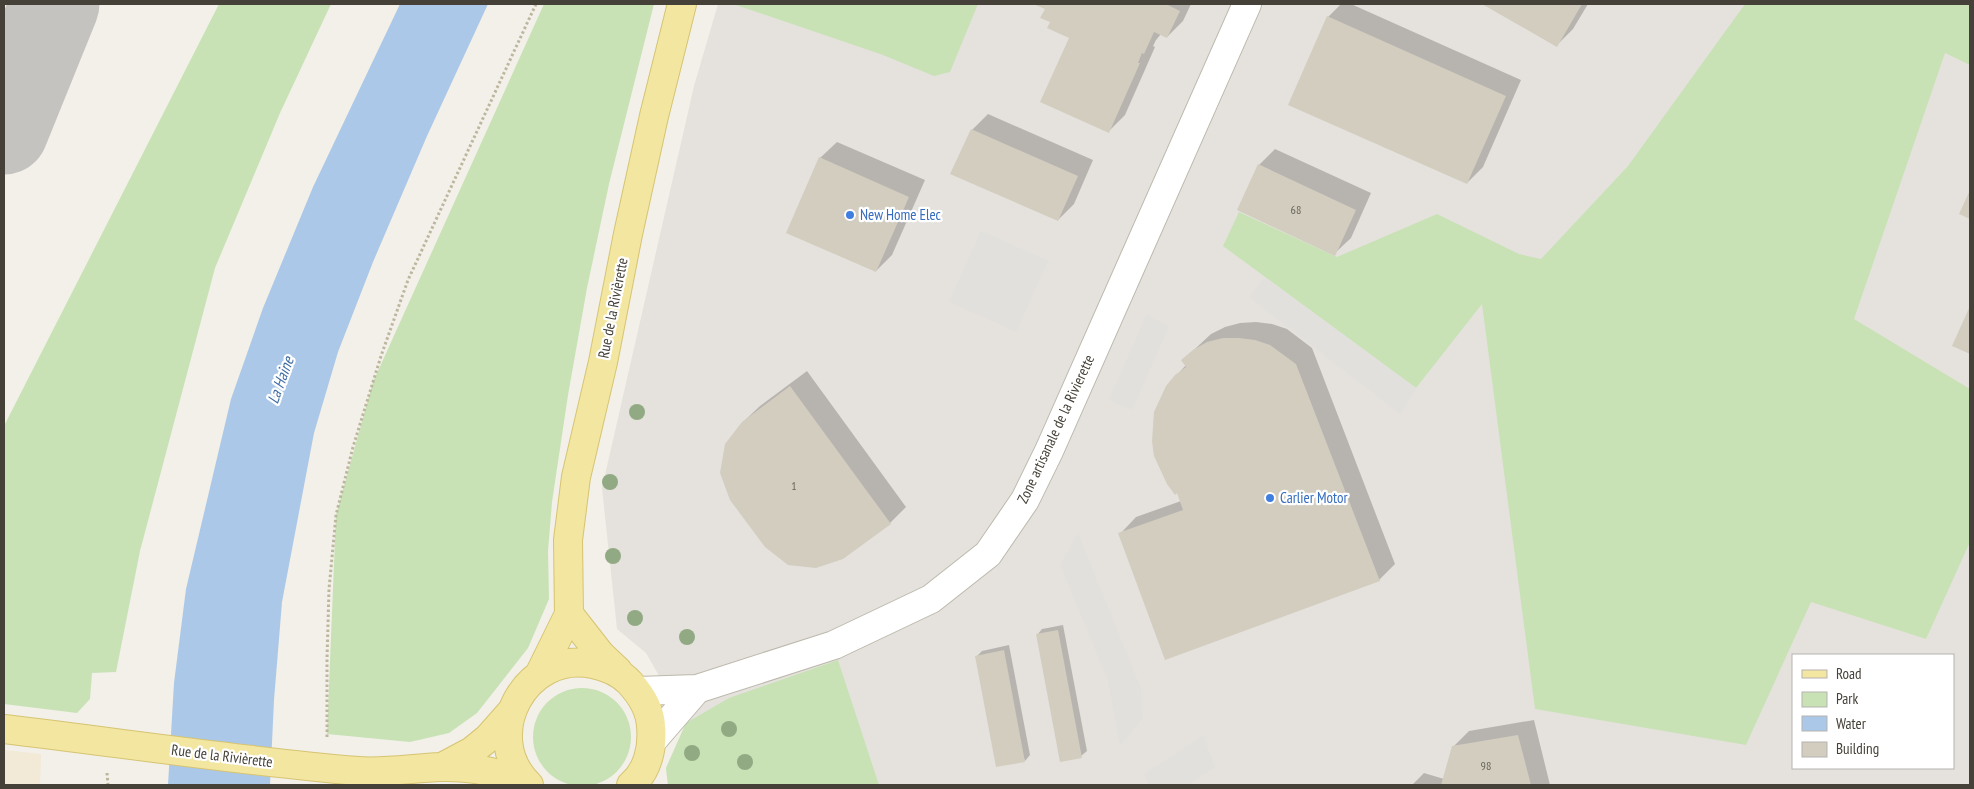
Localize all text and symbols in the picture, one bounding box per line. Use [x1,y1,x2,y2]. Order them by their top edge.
house number: 68 [1291,202,1301,217]
place label: New Home Elec [860,205,942,224]
marker: New Home Elec [844,209,856,221]
street label: Rue de la Rivièrette [593,256,632,360]
street label: Zone artisanale de la Rivierette [1013,351,1098,506]
water label: La Haine [262,353,298,406]
house number: 1 [791,478,797,493]
place label: Carlier Motor [1280,488,1349,507]
marker: Carlier Motor [1264,492,1276,504]
legend [1792,654,1954,769]
text: Road [1836,664,1862,683]
text: Park [1836,689,1858,708]
text: Water [1836,714,1867,733]
text: Building [1836,739,1879,758]
street label: Rue de la Rivièrette [170,740,274,771]
house number: 98 [1481,758,1491,773]

